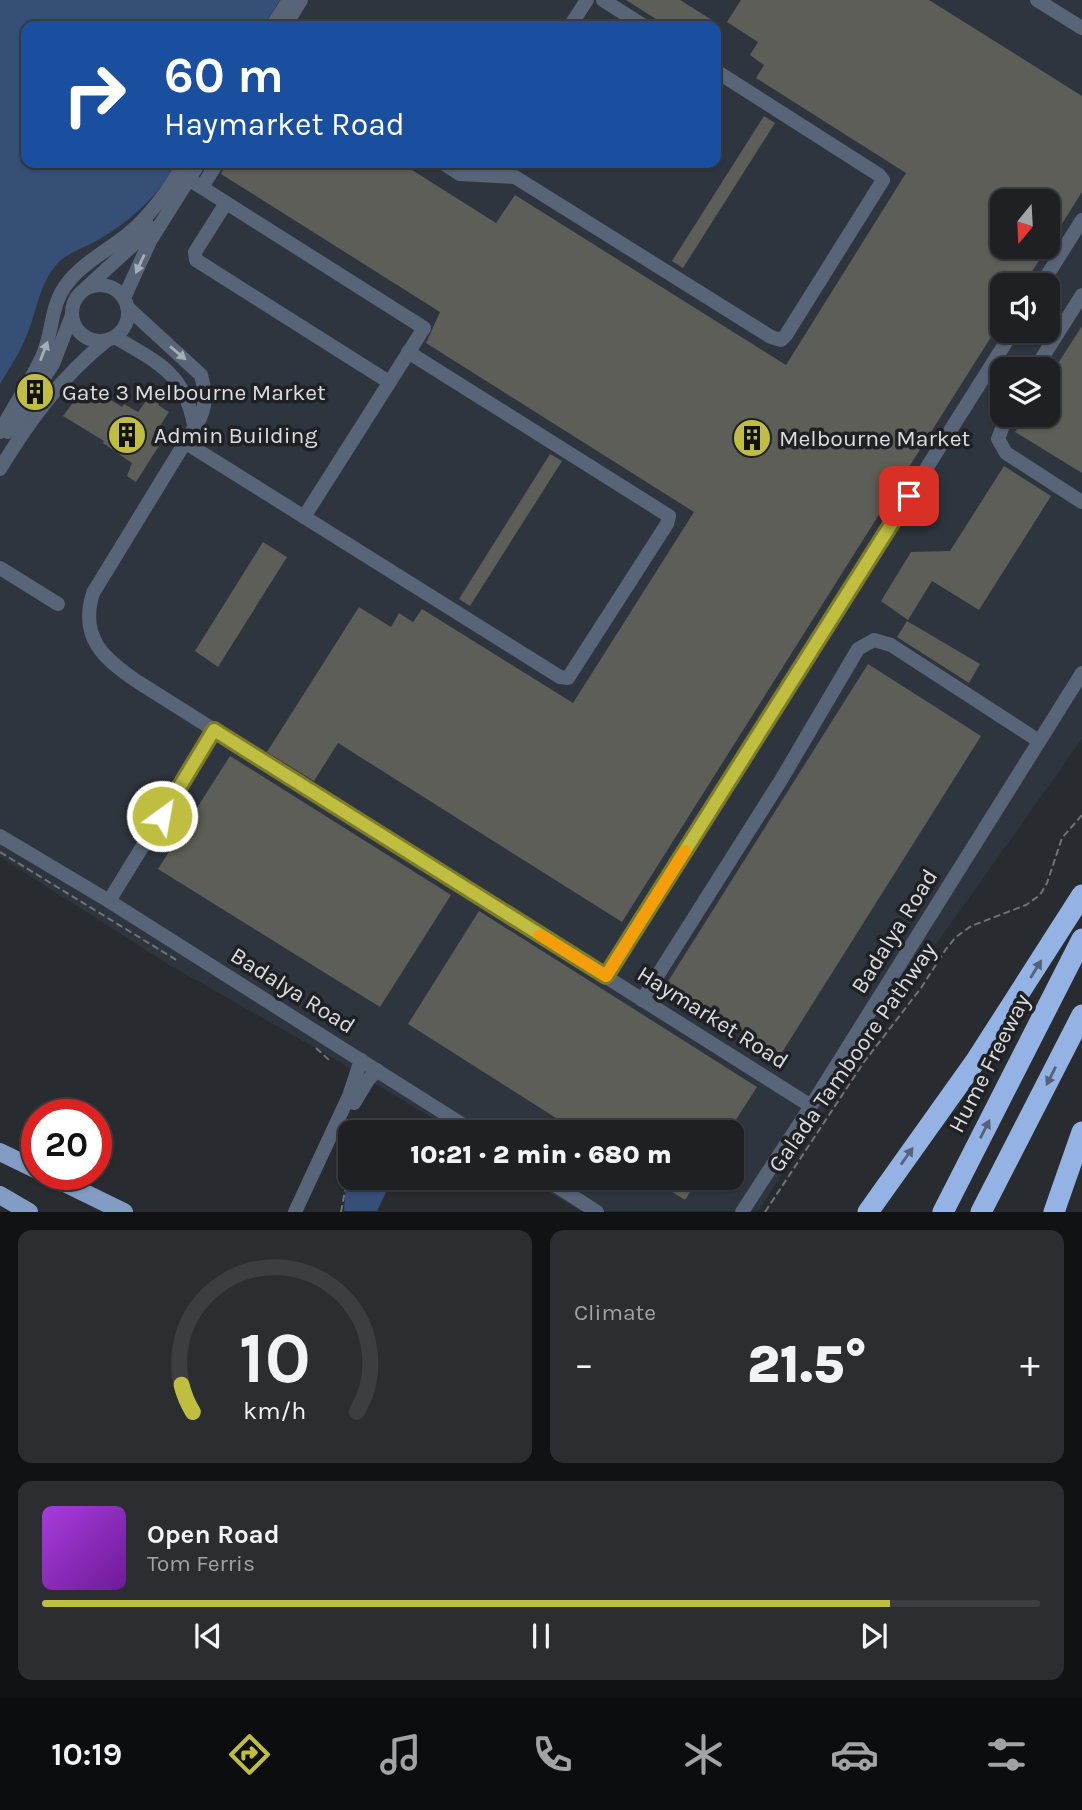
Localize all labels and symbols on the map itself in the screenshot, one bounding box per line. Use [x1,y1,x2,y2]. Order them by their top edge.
north arrow [990,189,1060,259]
one-way arrow [134,254,146,274]
one-way arrow [38,340,49,361]
one-way arrow [169,345,187,361]
building icon: Gate 3 Melbourne Market [14,371,56,413]
place label: Gate 3 Melbourne Market [62,379,326,406]
building icon: Admin Building [106,414,148,456]
building icon: Melbourne Market [731,417,773,459]
place label: Admin Building [154,422,317,449]
place label: Melbourne Market [779,425,971,452]
pin [879,466,939,526]
position arrow [125,779,199,853]
street label: Badalya Road [845,864,943,998]
street label: Galada Tamboore Pathway [763,937,942,1177]
street label: Badalya Road [226,941,360,1039]
one-way arrow [1030,959,1043,978]
street label: Haymarket Road [632,960,793,1075]
street label: Hume Freeway [943,989,1036,1137]
one-way arrow [1045,1066,1056,1086]
speed limit sign: 20 [21,1099,112,1190]
one-way arrow [979,1119,990,1139]
one-way arrow [900,1147,914,1165]

